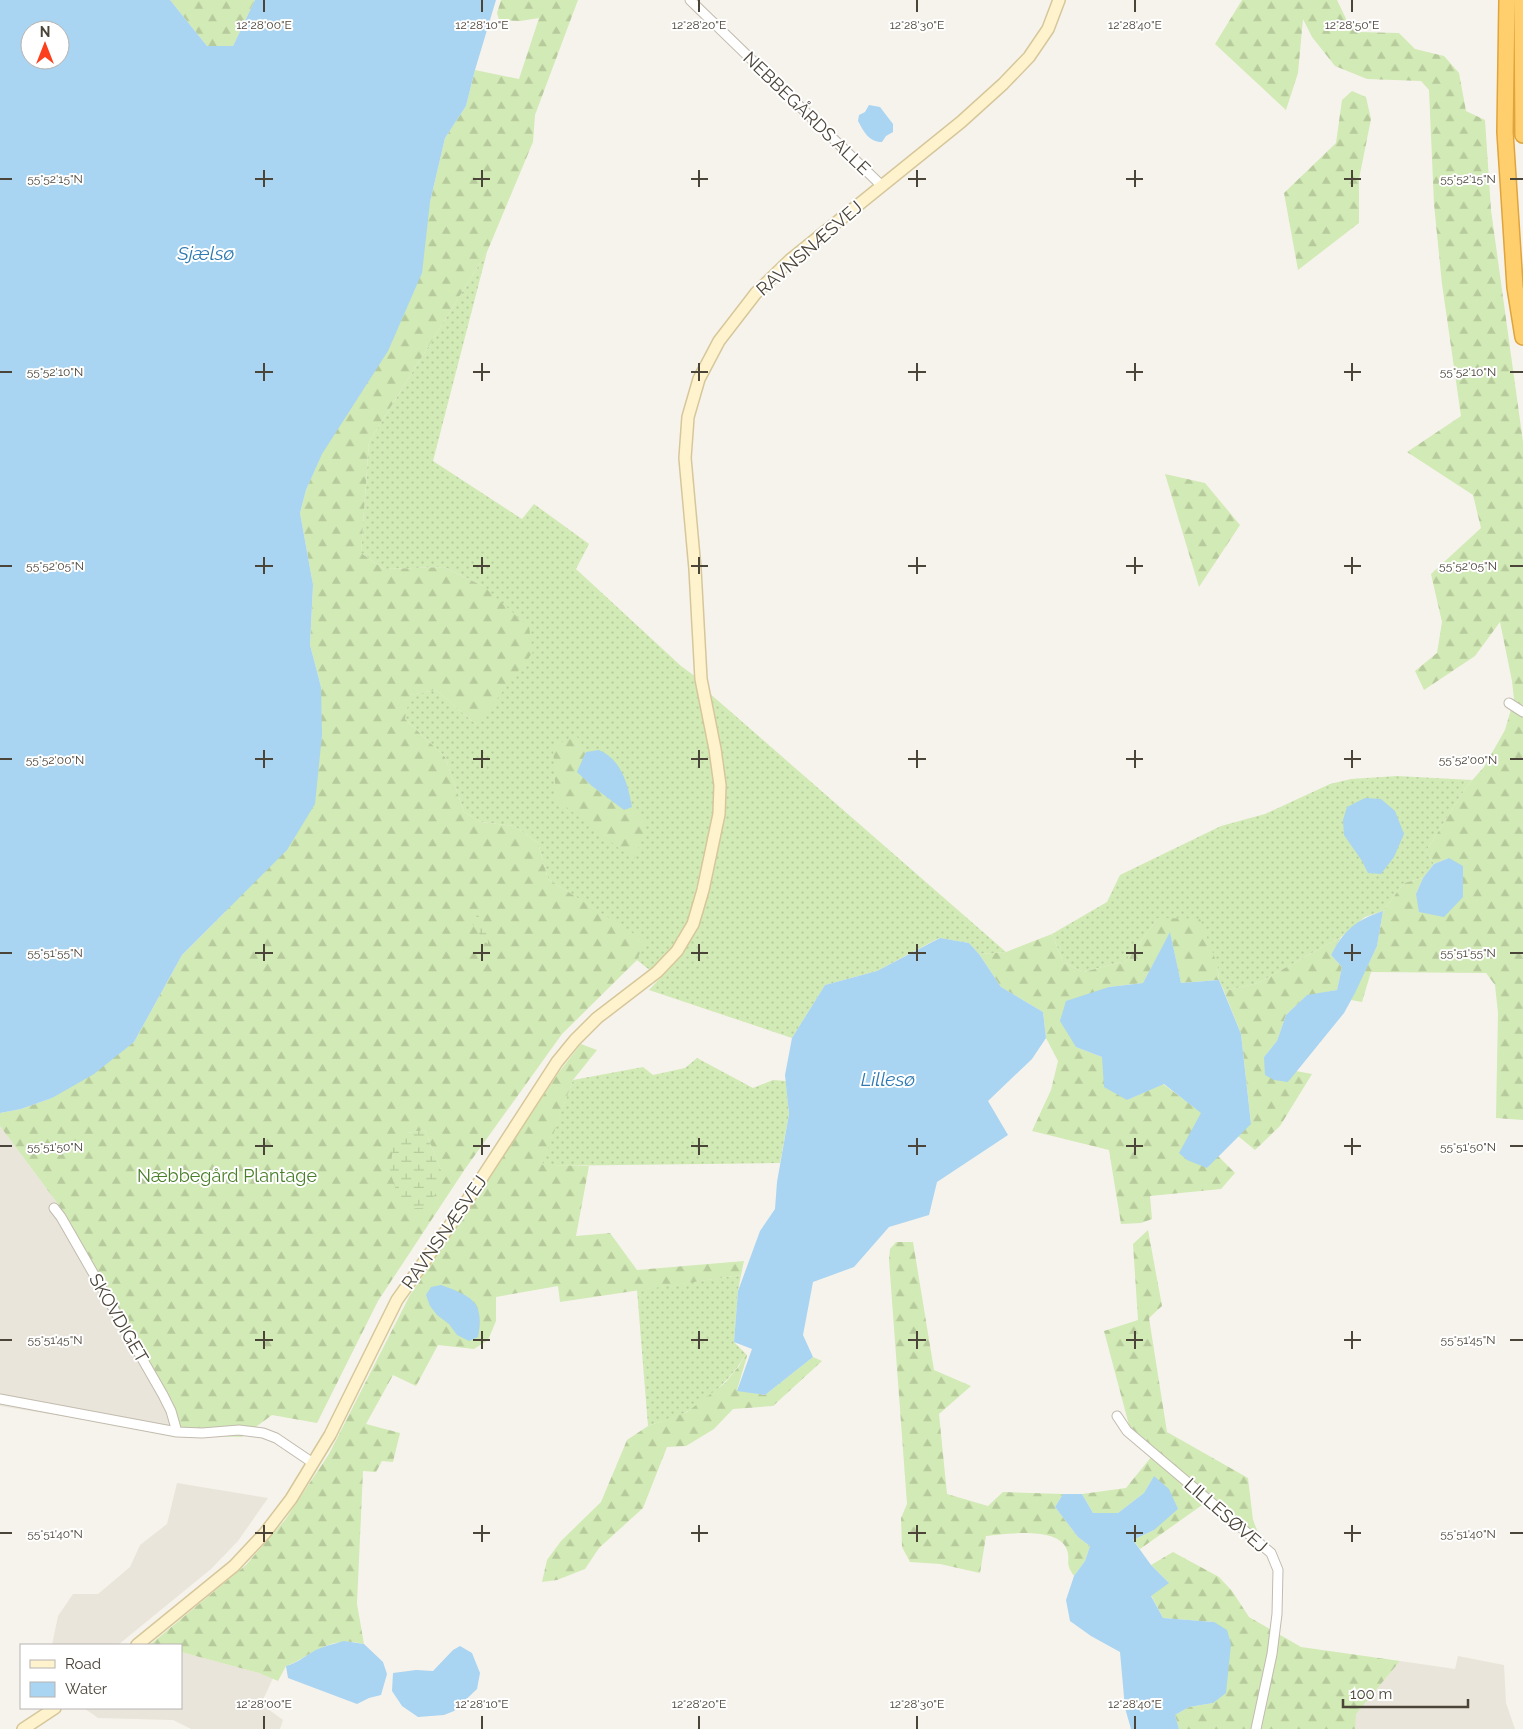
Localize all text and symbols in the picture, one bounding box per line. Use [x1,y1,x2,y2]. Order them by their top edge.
text: 12°28'00"E [236,18,292,32]
text: 12°28'10"E [455,18,509,32]
text: 12°28'20"E [672,18,726,32]
text: 12°28'30"E [890,18,944,32]
text: 12°28'40"E [1108,18,1162,32]
text: 12°28'50"E [1325,18,1379,32]
north arrow [20,20,70,70]
text: N [40,24,50,40]
street label: NEBBEGÅRDS ALLE [739,46,876,179]
text: 55°52'15"N [27,172,83,186]
text: 55°52'15"N [1440,172,1496,186]
street label: RAVNSNÆSVEJ [752,196,866,300]
water label: Sjælsø [177,242,235,264]
text: 55°52'10"N [27,365,83,379]
text: 55°52'10"N [1440,365,1496,379]
text: 55°52'05"N [26,559,84,573]
text: 55°52'05"N [1439,559,1497,573]
text: 55°52'00"N [26,753,84,767]
text: 55°52'00"N [1439,753,1497,767]
text: 55°51'55"N [27,946,83,960]
text: 55°51'55"N [1440,946,1496,960]
water label: Lillesø [861,1068,915,1090]
text: 55°51'50"N [27,1140,83,1154]
text: 55°51'50"N [1440,1140,1496,1154]
park label: Næbbegård Plantage [137,1165,317,1186]
street label: RAVNSNÆSVEJ [397,1171,491,1293]
street label: SKOVDIGET [85,1270,153,1366]
text: 55°51'45"N [28,1333,82,1347]
text: 55°51'45"N [1441,1333,1495,1347]
street label: LILLESØVEJ [1180,1473,1272,1557]
text: 55°51'40"N [27,1527,83,1541]
text: 55°51'40"N [1440,1527,1496,1541]
legend [20,1644,182,1709]
text: Road [65,1655,101,1673]
scale bar [1343,1676,1468,1708]
text: Water [65,1680,108,1698]
text: 100 m [1350,1685,1392,1703]
text: 12°28'00"E [236,1697,292,1711]
text: 12°28'10"E [455,1697,509,1711]
text: 12°28'20"E [672,1697,726,1711]
text: 12°28'30"E [890,1697,944,1711]
text: 12°28'40"E [1108,1697,1162,1711]

